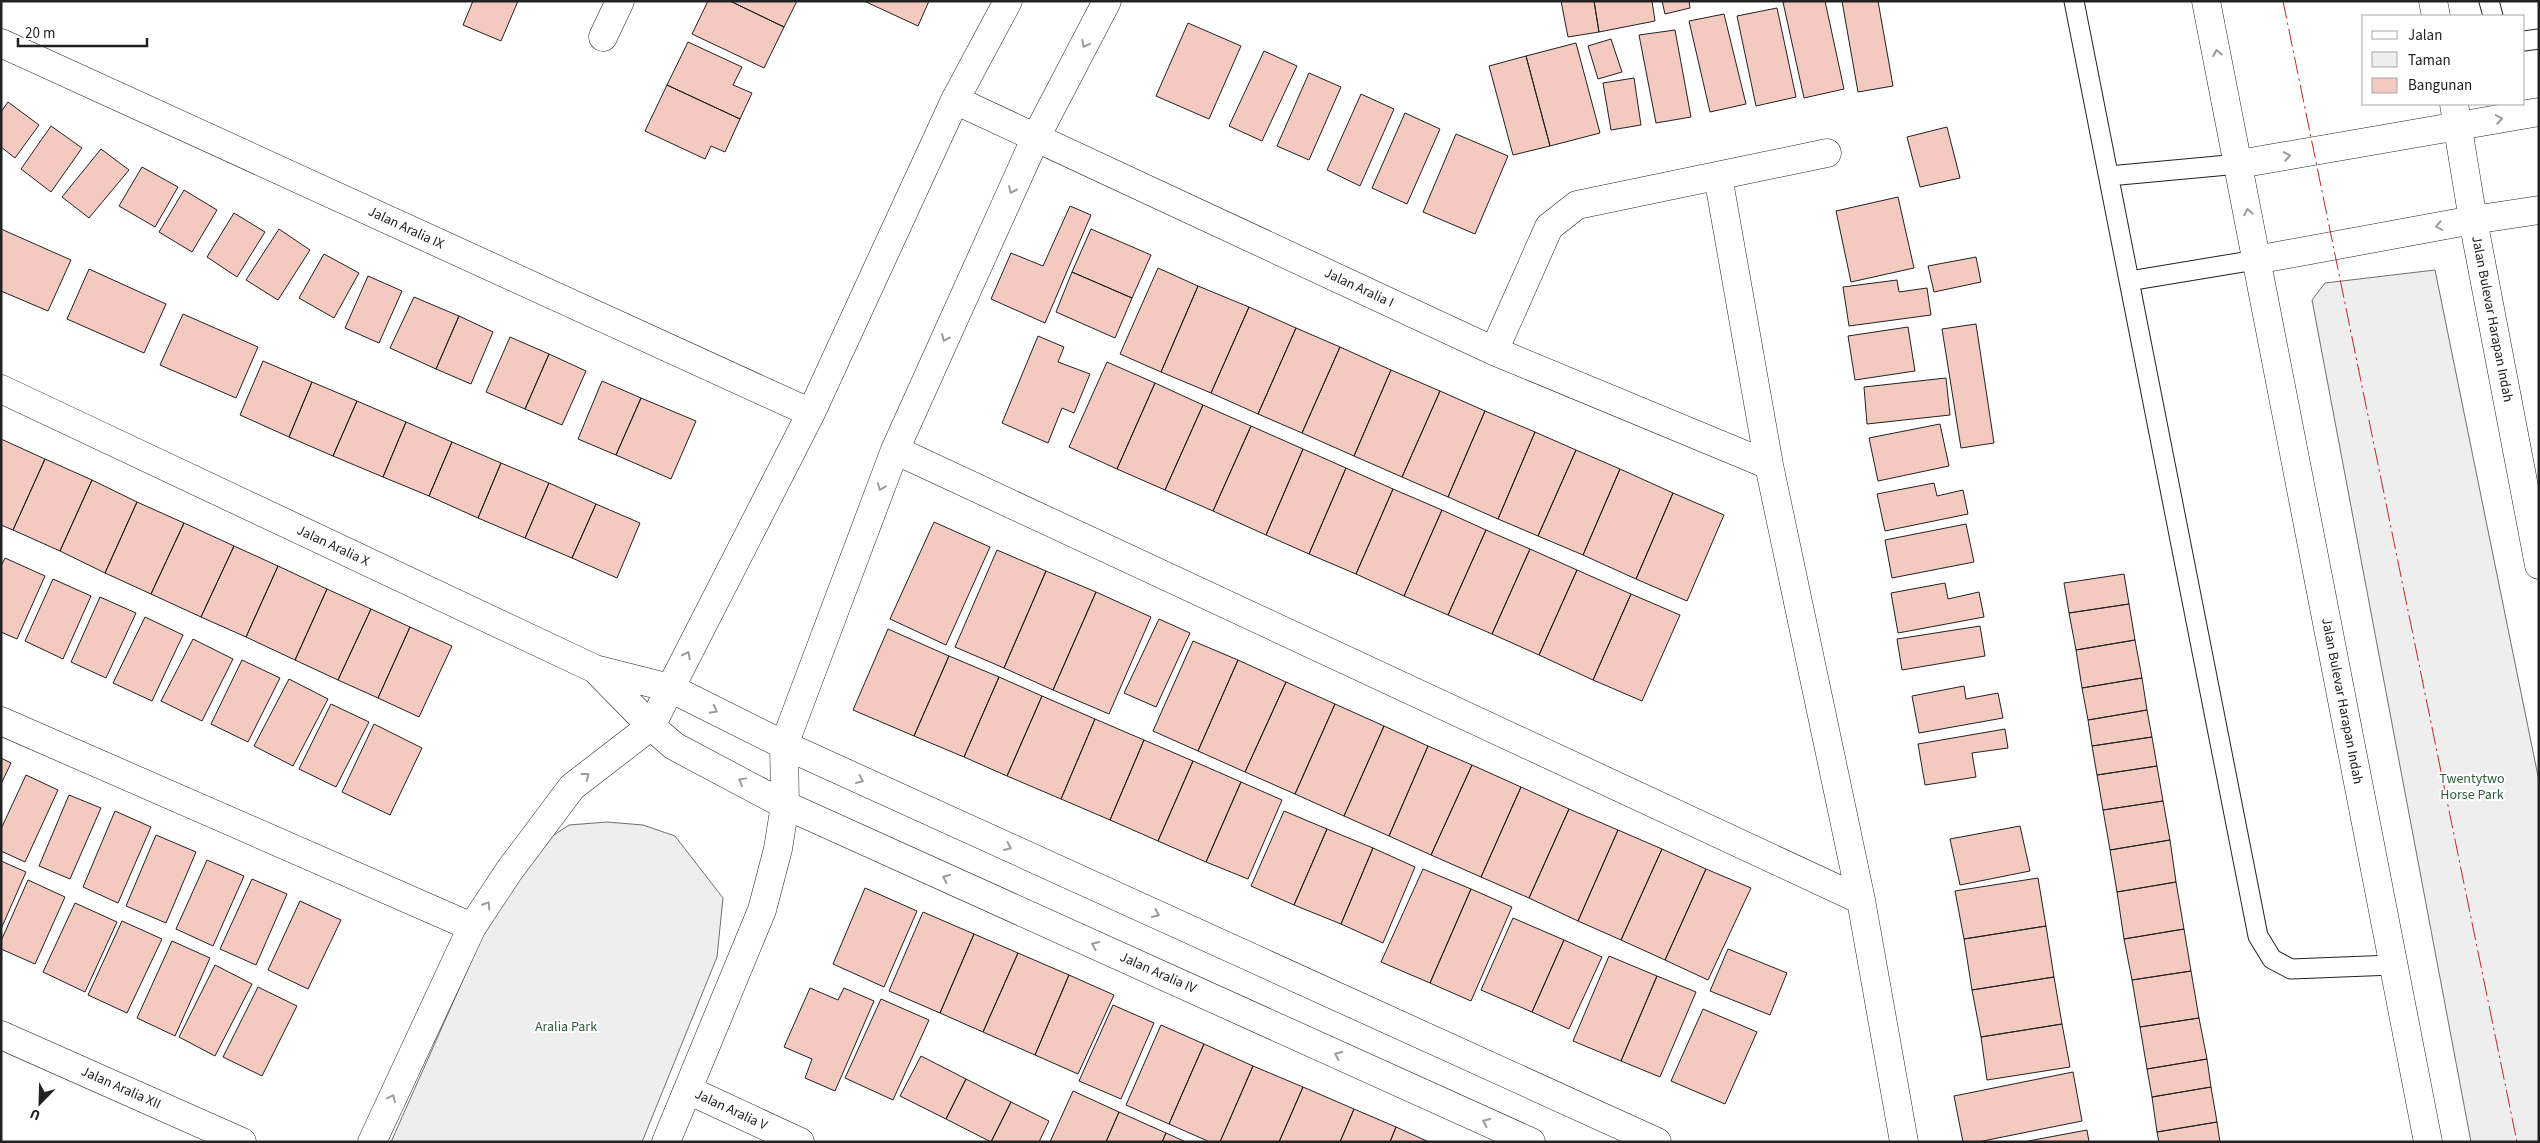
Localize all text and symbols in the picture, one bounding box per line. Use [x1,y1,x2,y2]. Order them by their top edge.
scale bar [18,15,146,47]
legend [2362,15,2525,105]
text: 20 m [25,23,55,44]
text: Jalan [2408,25,2442,46]
one-way arrow [1081,39,1091,48]
one-way arrow [2212,48,2222,57]
text: Taman [2408,50,2451,71]
text: Bangunan [2408,75,2472,96]
one-way arrow [2495,115,2503,125]
one-way arrow [2283,151,2292,161]
one-way arrow [1008,185,1019,194]
street label: Jalan Aralia IX [365,202,447,254]
one-way arrow [2243,208,2253,217]
one-way arrow [2434,221,2443,231]
street label: Jalan Bulevar Harapan Indah [2466,234,2518,404]
street label: Jalan Aralia I [1321,263,1397,313]
one-way arrow [941,333,952,342]
one-way arrow [877,482,887,491]
street label: Jalan Aralia X [293,520,373,572]
street label: Jalan Bulevar Harapan Indah [2316,616,2368,786]
one-way arrow [681,651,691,660]
one-way arrow [708,704,717,714]
park label: Twentytwo Horse Park [2439,769,2505,805]
one-way arrow [580,773,589,782]
one-way arrow [855,773,864,784]
one-way arrow [739,778,748,788]
one-way arrow [1003,841,1012,851]
one-way arrow [942,874,951,884]
one-way arrow [480,901,490,910]
one-way arrow [1151,908,1160,919]
one-way arrow [1091,941,1100,951]
street label: Jalan Aralia IV [1117,947,1200,999]
park label: Aralia Park [535,1017,597,1037]
one-way arrow [1334,1050,1343,1061]
street label: Jalan Aralia XII [78,1061,164,1115]
north arrow [15,1078,65,1128]
street label: Jalan Aralia V [691,1084,771,1136]
one-way arrow [386,1094,396,1103]
text: U [27,1103,44,1125]
one-way arrow [1482,1117,1491,1128]

